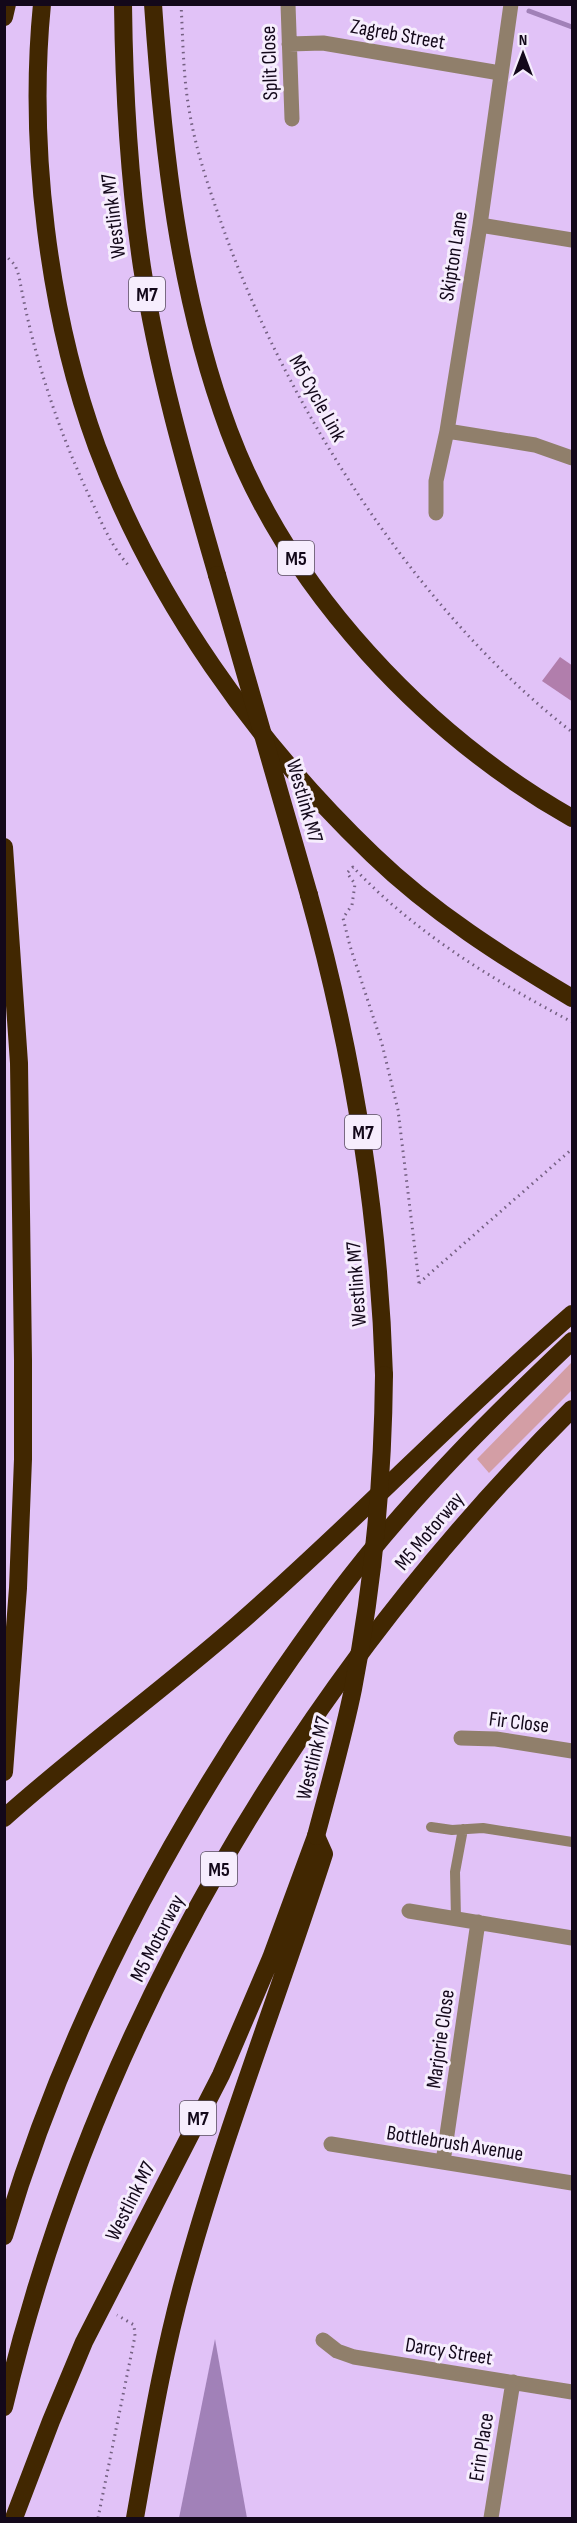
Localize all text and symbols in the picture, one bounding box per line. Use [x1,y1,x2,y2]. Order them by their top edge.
street label: Zagreb Street [349,14,447,55]
north arrow [493,24,553,84]
street label: Split Close [256,25,283,101]
text: N [519,31,527,50]
street label: Westlink M7 [96,172,131,260]
street label: Skipton Lane [434,210,473,303]
road number: M7 [129,277,165,311]
street label: M5 Cycle Link [284,351,352,446]
road number: M5 [278,541,314,575]
street label: Westlink M7 [281,757,328,846]
road number: M7 [345,1115,381,1149]
street label: Westlink M7 [341,1240,372,1327]
street label: M5 Motorway [390,1487,469,1575]
street label: Fir Close [487,1706,550,1739]
street label: Westlink M7 [291,1713,336,1802]
road number: M5 [201,1852,237,1886]
street label: M5 Motorway [125,1891,190,1986]
street label: Marjorie Close [421,1988,460,2090]
road number: M7 [180,2101,216,2135]
street label: Bottlebrush Avenue [385,2120,525,2167]
street label: Westlink M7 [100,2157,161,2245]
street label: Darcy Street [404,2332,494,2371]
street label: Erin Place [464,2411,499,2483]

